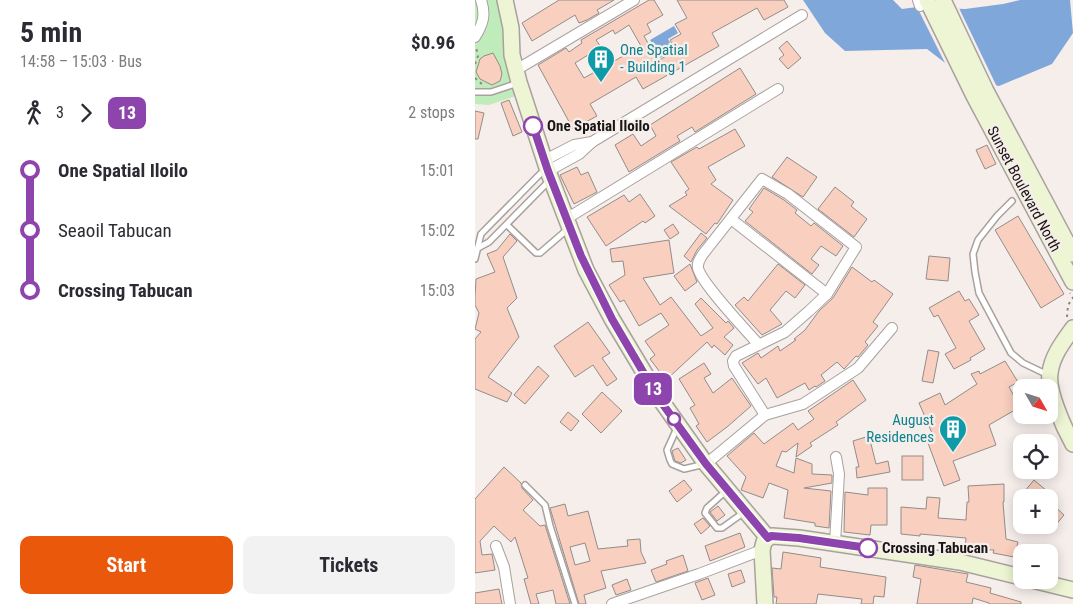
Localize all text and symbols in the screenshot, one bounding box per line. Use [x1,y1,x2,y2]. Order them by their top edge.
text: 5 min [20,16,82,49]
text: $0.96 [411,31,455,54]
place label: One Spatial - Building 1 [620,41,688,76]
building icon: One Spatial - Building 1 [586,44,616,83]
text: 14:58 – 15:03 · Bus [20,52,142,71]
icon: walk [20,99,48,127]
icon: forward [72,99,100,127]
text: 13 [118,102,136,123]
text: 3 [56,103,64,122]
text: 2 stops [408,103,455,122]
marker: One Spatial Iloilo [523,116,543,136]
place label: One Spatial Iloilo [547,117,650,135]
street label: Sunset Boulevard North [983,123,1065,255]
text: One Spatial Iloilo [58,159,188,182]
text: 15:01 [420,161,455,180]
text: Seaoil Tabucan [58,219,172,242]
text: 15:02 [420,221,455,240]
text: Crossing Tabucan [58,279,193,302]
text: 15:03 [420,281,455,300]
line badge: 13 [631,373,675,405]
text: 13 [644,378,662,399]
north arrow [1013,379,1057,424]
map controls [1013,379,1058,589]
place label: August Residences [866,411,934,446]
unlabelled marker [667,412,681,426]
building icon: August Residences [938,414,968,453]
button: locate [1013,434,1058,479]
button: + [1013,489,1058,534]
button: Start [20,536,233,594]
button: Tickets [243,536,455,594]
marker: Crossing Tabucan [858,538,878,558]
place label: Crossing Tabucan [882,539,988,557]
button: − [1013,544,1058,589]

